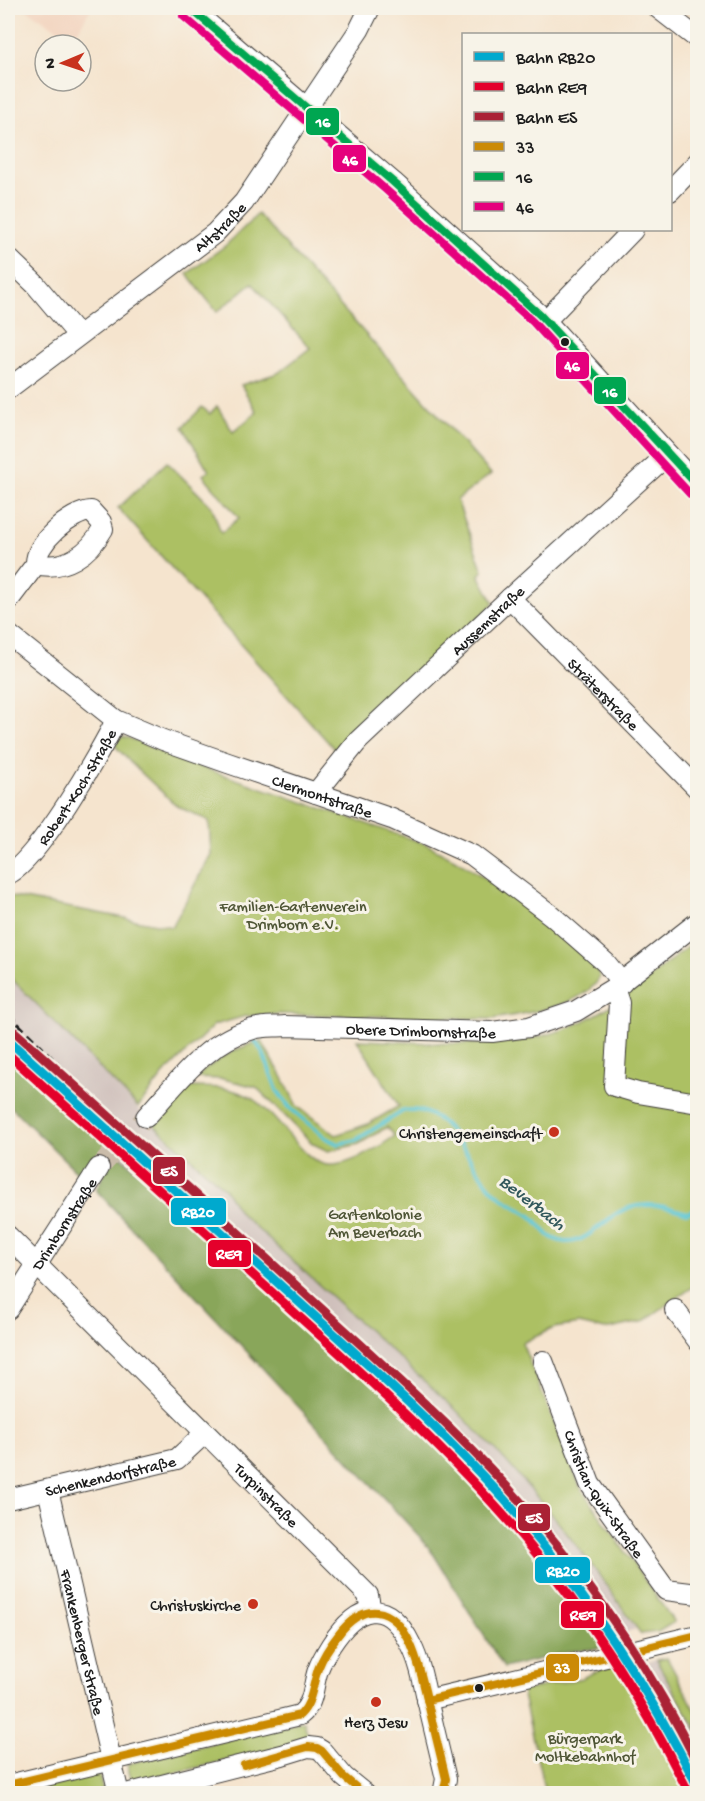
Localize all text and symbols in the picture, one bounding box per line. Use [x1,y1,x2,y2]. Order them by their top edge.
north arrow [33,33,93,93]
legend [462,33,672,231]
text: Bahn RB20 [515,49,595,70]
text: N [42,57,61,69]
text: Bahn RE9 [515,79,587,100]
line badge: 16 [305,107,340,136]
text: Bahn ES [515,109,578,130]
text: 16 [315,115,331,134]
text: 33 [515,139,535,160]
line badge: 46 [332,144,367,173]
text: 46 [341,153,359,172]
text: 16 [515,169,533,190]
street label: Altstraße [192,199,252,258]
text: 46 [516,199,535,220]
unlabelled marker [559,336,571,348]
line badge: 46 [555,351,590,380]
text: 46 [563,359,581,378]
line badge: 16 [593,376,627,405]
text: 16 [602,385,618,404]
street label: Aussemstraße [449,583,530,661]
street label: Sträterstraße [562,656,642,737]
street label: Robert-Koch-Straße [35,726,123,850]
street label: Clermontstraße [269,773,375,825]
park label: Familien-Gartenverein Drimborn e.V. [218,899,367,936]
street label: Obere Drimbornstraße [346,1022,497,1045]
marker: Christengemeinschaft [547,1125,561,1139]
place label: Christengemeinschaft [399,1126,543,1145]
line badge: ES [152,1156,186,1185]
text: ES [160,1164,178,1183]
water label: Beverbach [495,1172,569,1236]
street label: Drimbornstraße [29,1175,103,1276]
line badge: RB20 [170,1197,227,1226]
text: RB20 [180,1205,215,1224]
park label: Gartenkolonie Am Beverbach [328,1207,423,1244]
line badge: RE9 [207,1239,252,1268]
text: RE9 [215,1247,242,1266]
street label: Christian-Quix-Straße [557,1428,647,1564]
street label: Schenkendorfstraße [44,1453,179,1503]
street label: Turpinstraße [228,1460,301,1534]
line badge: ES [517,1503,551,1532]
text: ES [525,1511,543,1530]
line badge: RB20 [534,1556,591,1584]
text: RB20 [545,1564,580,1583]
street label: Frankenberger Straße [54,1567,106,1718]
marker: Christuskirche [246,1597,260,1611]
place label: Christuskirche [150,1598,242,1617]
line badge: RE9 [560,1600,605,1629]
text: RE9 [569,1608,596,1627]
line badge: 33 [545,1653,580,1682]
text: 33 [553,1661,570,1680]
unlabelled marker [473,1682,485,1694]
marker: Herz Jesu [369,1695,383,1709]
place label: Herz Jesu [344,1715,409,1734]
park label: Bürgerpark Moltkebahnhof [535,1731,636,1768]

